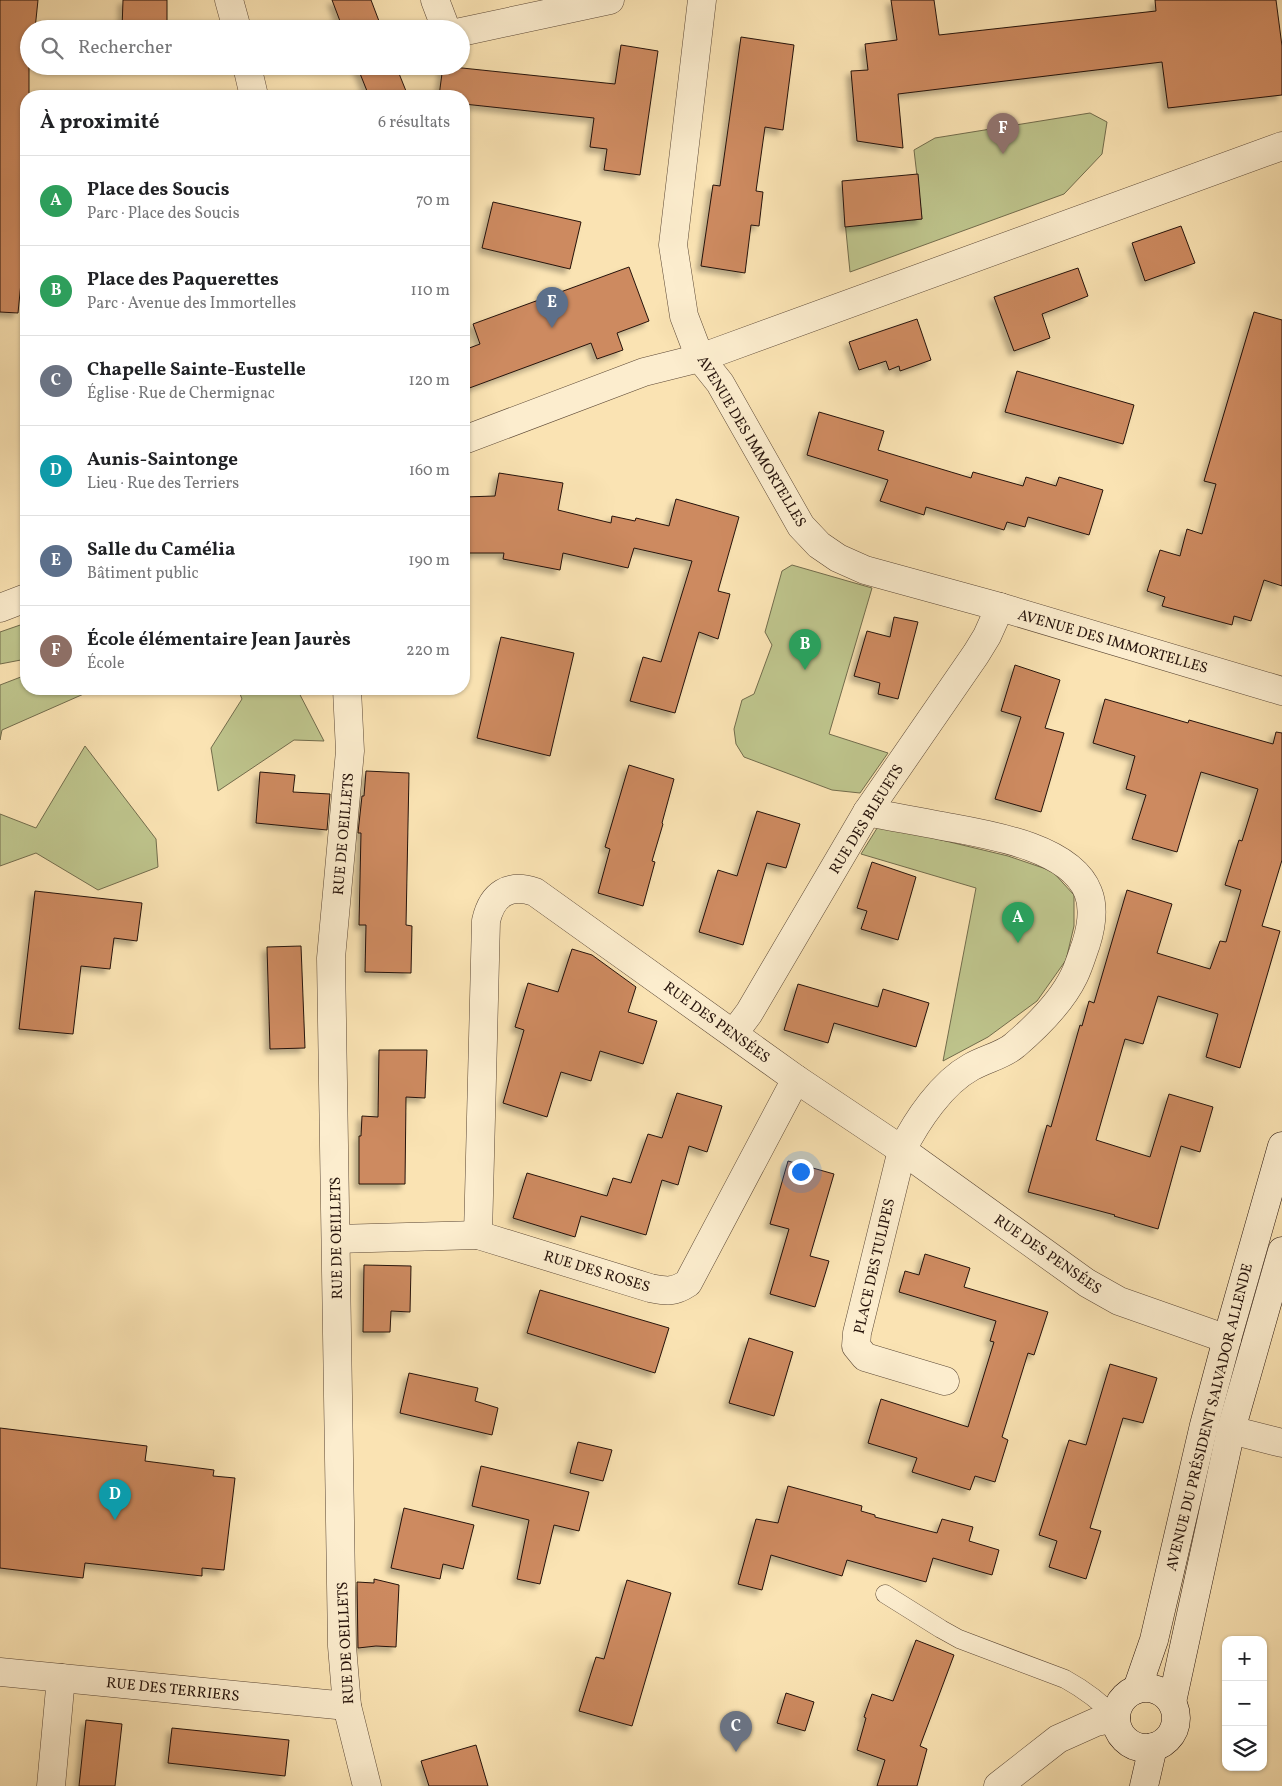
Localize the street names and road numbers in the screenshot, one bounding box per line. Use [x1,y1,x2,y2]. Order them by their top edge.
street label: AVENUE DES IMMORTELLES [691,352,810,532]
street label: AVENUE DES IMMORTELLES [1015,605,1210,680]
street label: RUE DES BLEUETS [825,761,909,879]
street label: RUE DE OEILLETS [329,772,360,896]
street label: RUE DES PENSÉES [659,977,774,1069]
street label: RUE DE OEILLETS [326,1176,349,1299]
street label: PLACE DES TULIPES [850,1196,901,1336]
street label: RUE DES PENSÉES [989,1210,1105,1300]
street label: RUE DES ROSES [541,1246,652,1299]
street label: AVENUE DU PRÉSIDENT SALVADOR ALLENDE [1162,1261,1259,1573]
street label: RUE DE OEILLETS [333,1581,360,1705]
street label: RUE DES TERRIERS [105,1673,241,1708]

